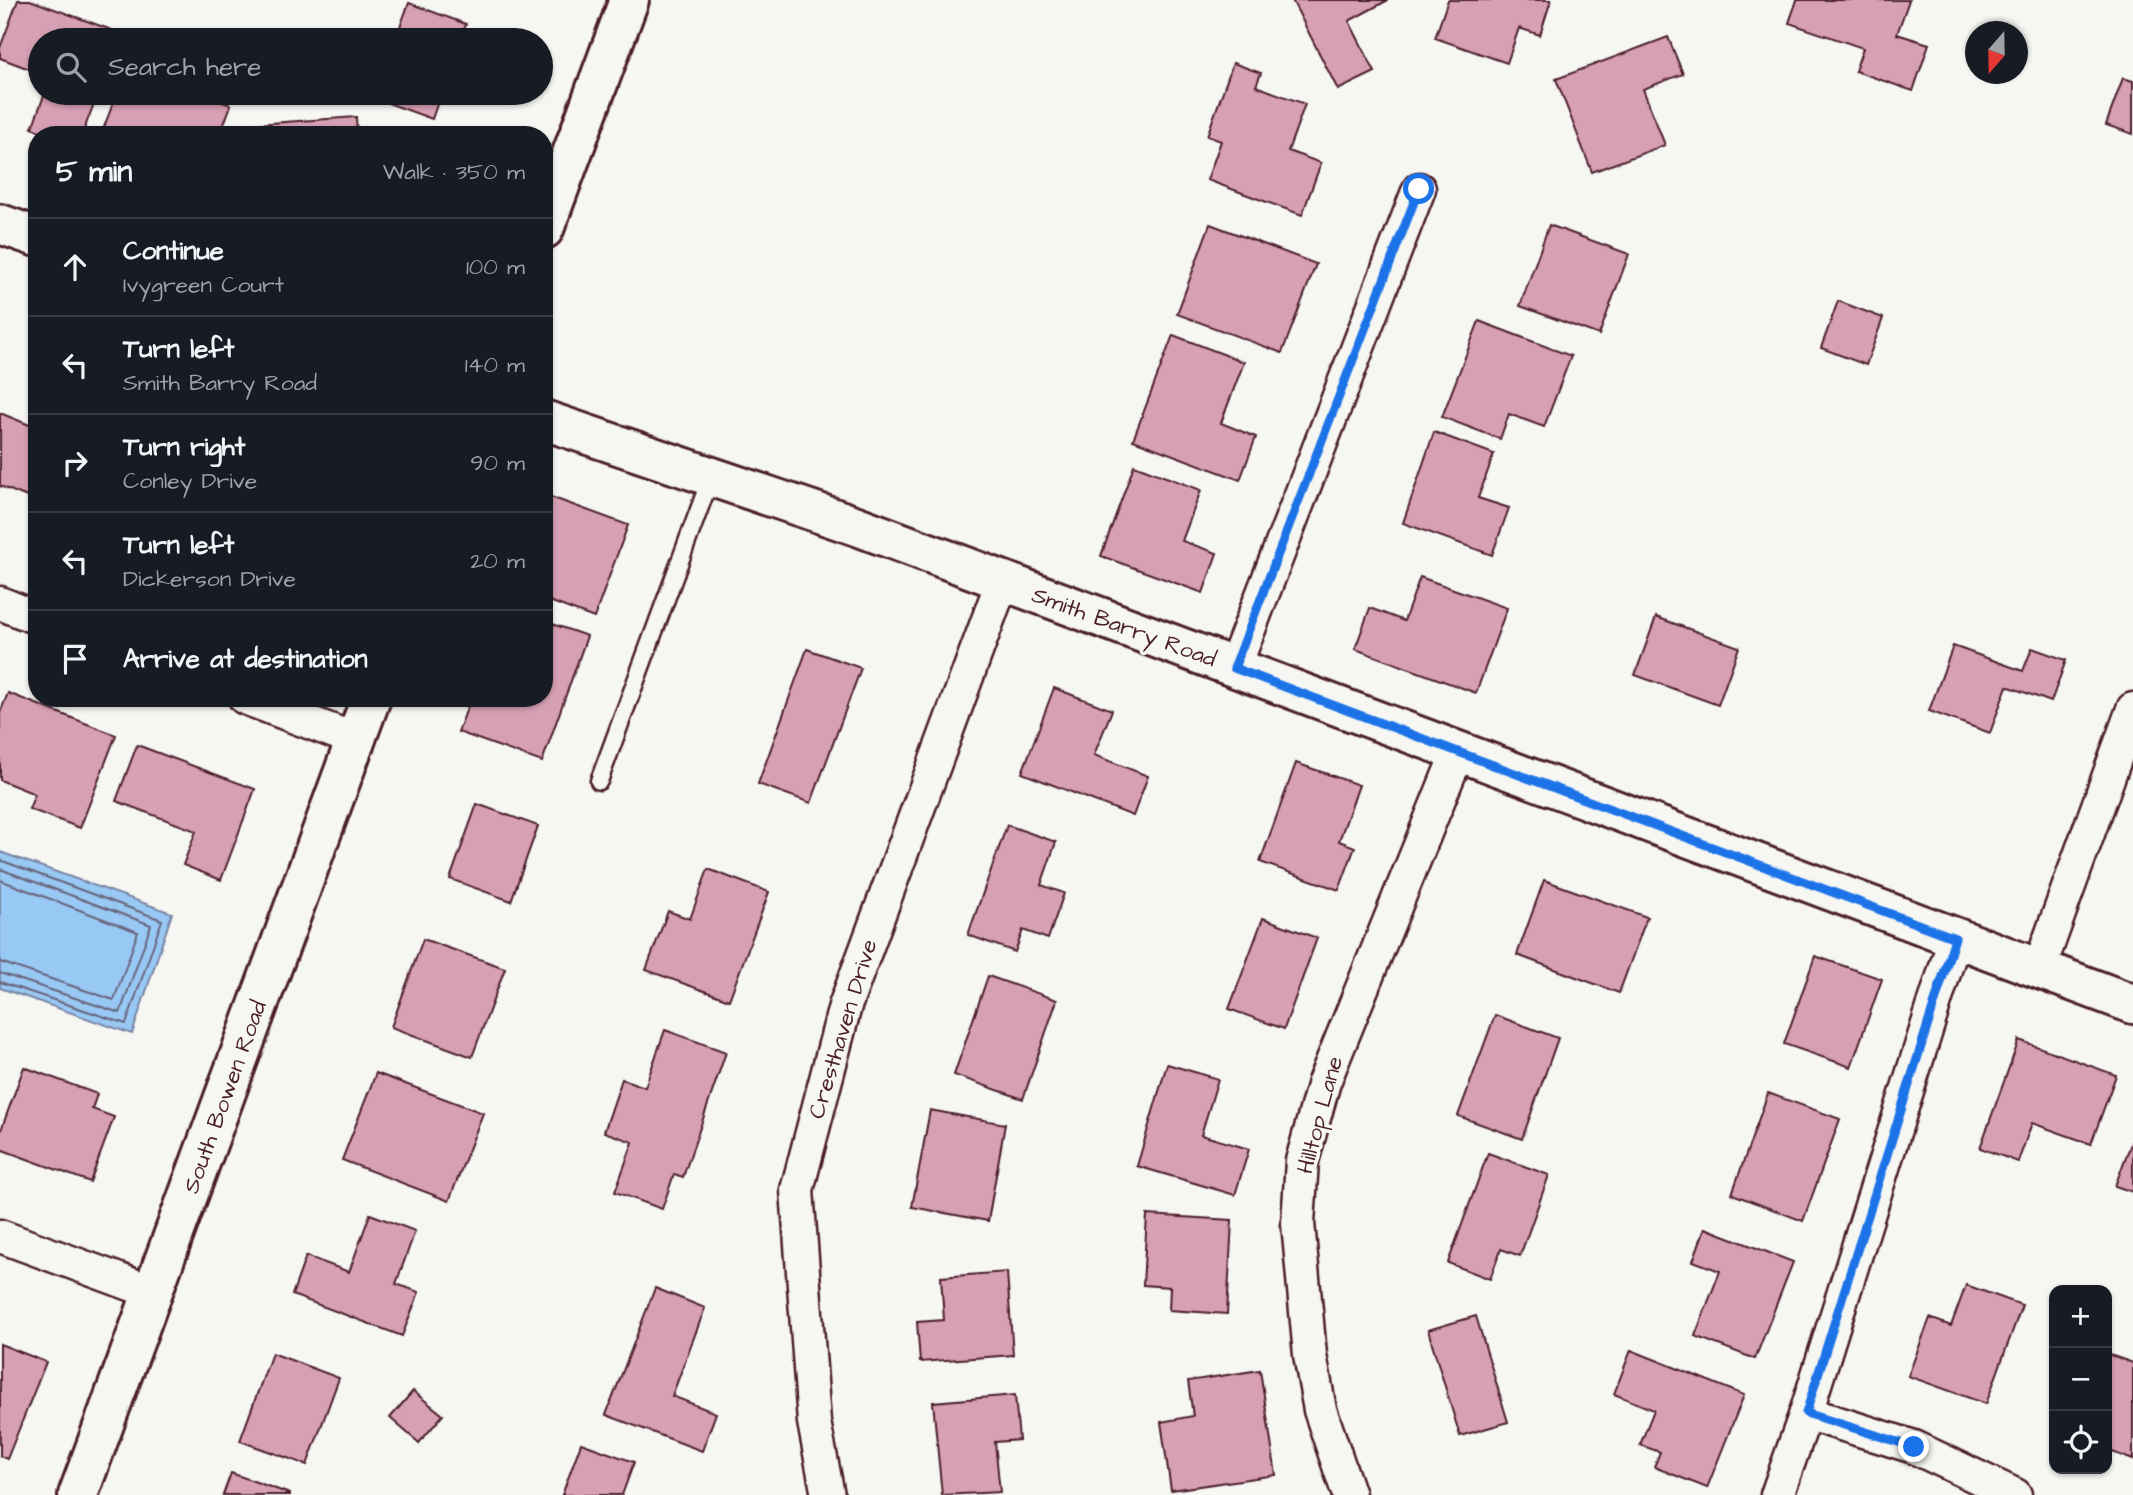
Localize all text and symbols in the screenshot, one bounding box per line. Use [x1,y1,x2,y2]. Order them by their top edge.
north arrow [1965,21,2028,84]
search box [28,28,553,105]
icon: search [52,48,90,86]
text: Search here [108,49,261,85]
text: 5 min [56,151,132,193]
text: Walk · 350 m [383,156,525,188]
route start [1403,173,1434,204]
text: Continue [123,233,224,269]
icon: ahead [56,248,94,286]
text: 100 m [466,251,525,283]
text: Ivygreen Court [123,269,284,301]
text: Turn left [123,331,234,367]
icon: left [56,346,94,384]
text: 140 m [465,349,525,381]
text: Smith Barry Road [123,367,317,399]
text: Turn right [123,429,245,465]
icon: right [56,444,94,482]
text: 90 m [470,447,525,479]
text: Conley Drive [123,465,257,497]
text: Turn left [123,527,234,563]
icon: left [56,542,94,580]
text: 20 m [470,545,525,577]
text: Dickerson Drive [123,563,296,595]
street label: Smith Barry Road [1027,579,1221,676]
icon: arrive [56,640,94,678]
text: Arrive at destination [123,641,368,677]
street label: Cresthaven Drive [801,935,885,1123]
street label: South Bowen Road [175,996,275,1198]
street label: Hilltop Lane [1289,1053,1351,1177]
map controls [2049,1285,2112,1474]
button: + [2049,1285,2112,1348]
button: − [2049,1348,2112,1411]
button: locate [2049,1411,2112,1474]
route end [1898,1431,1929,1462]

